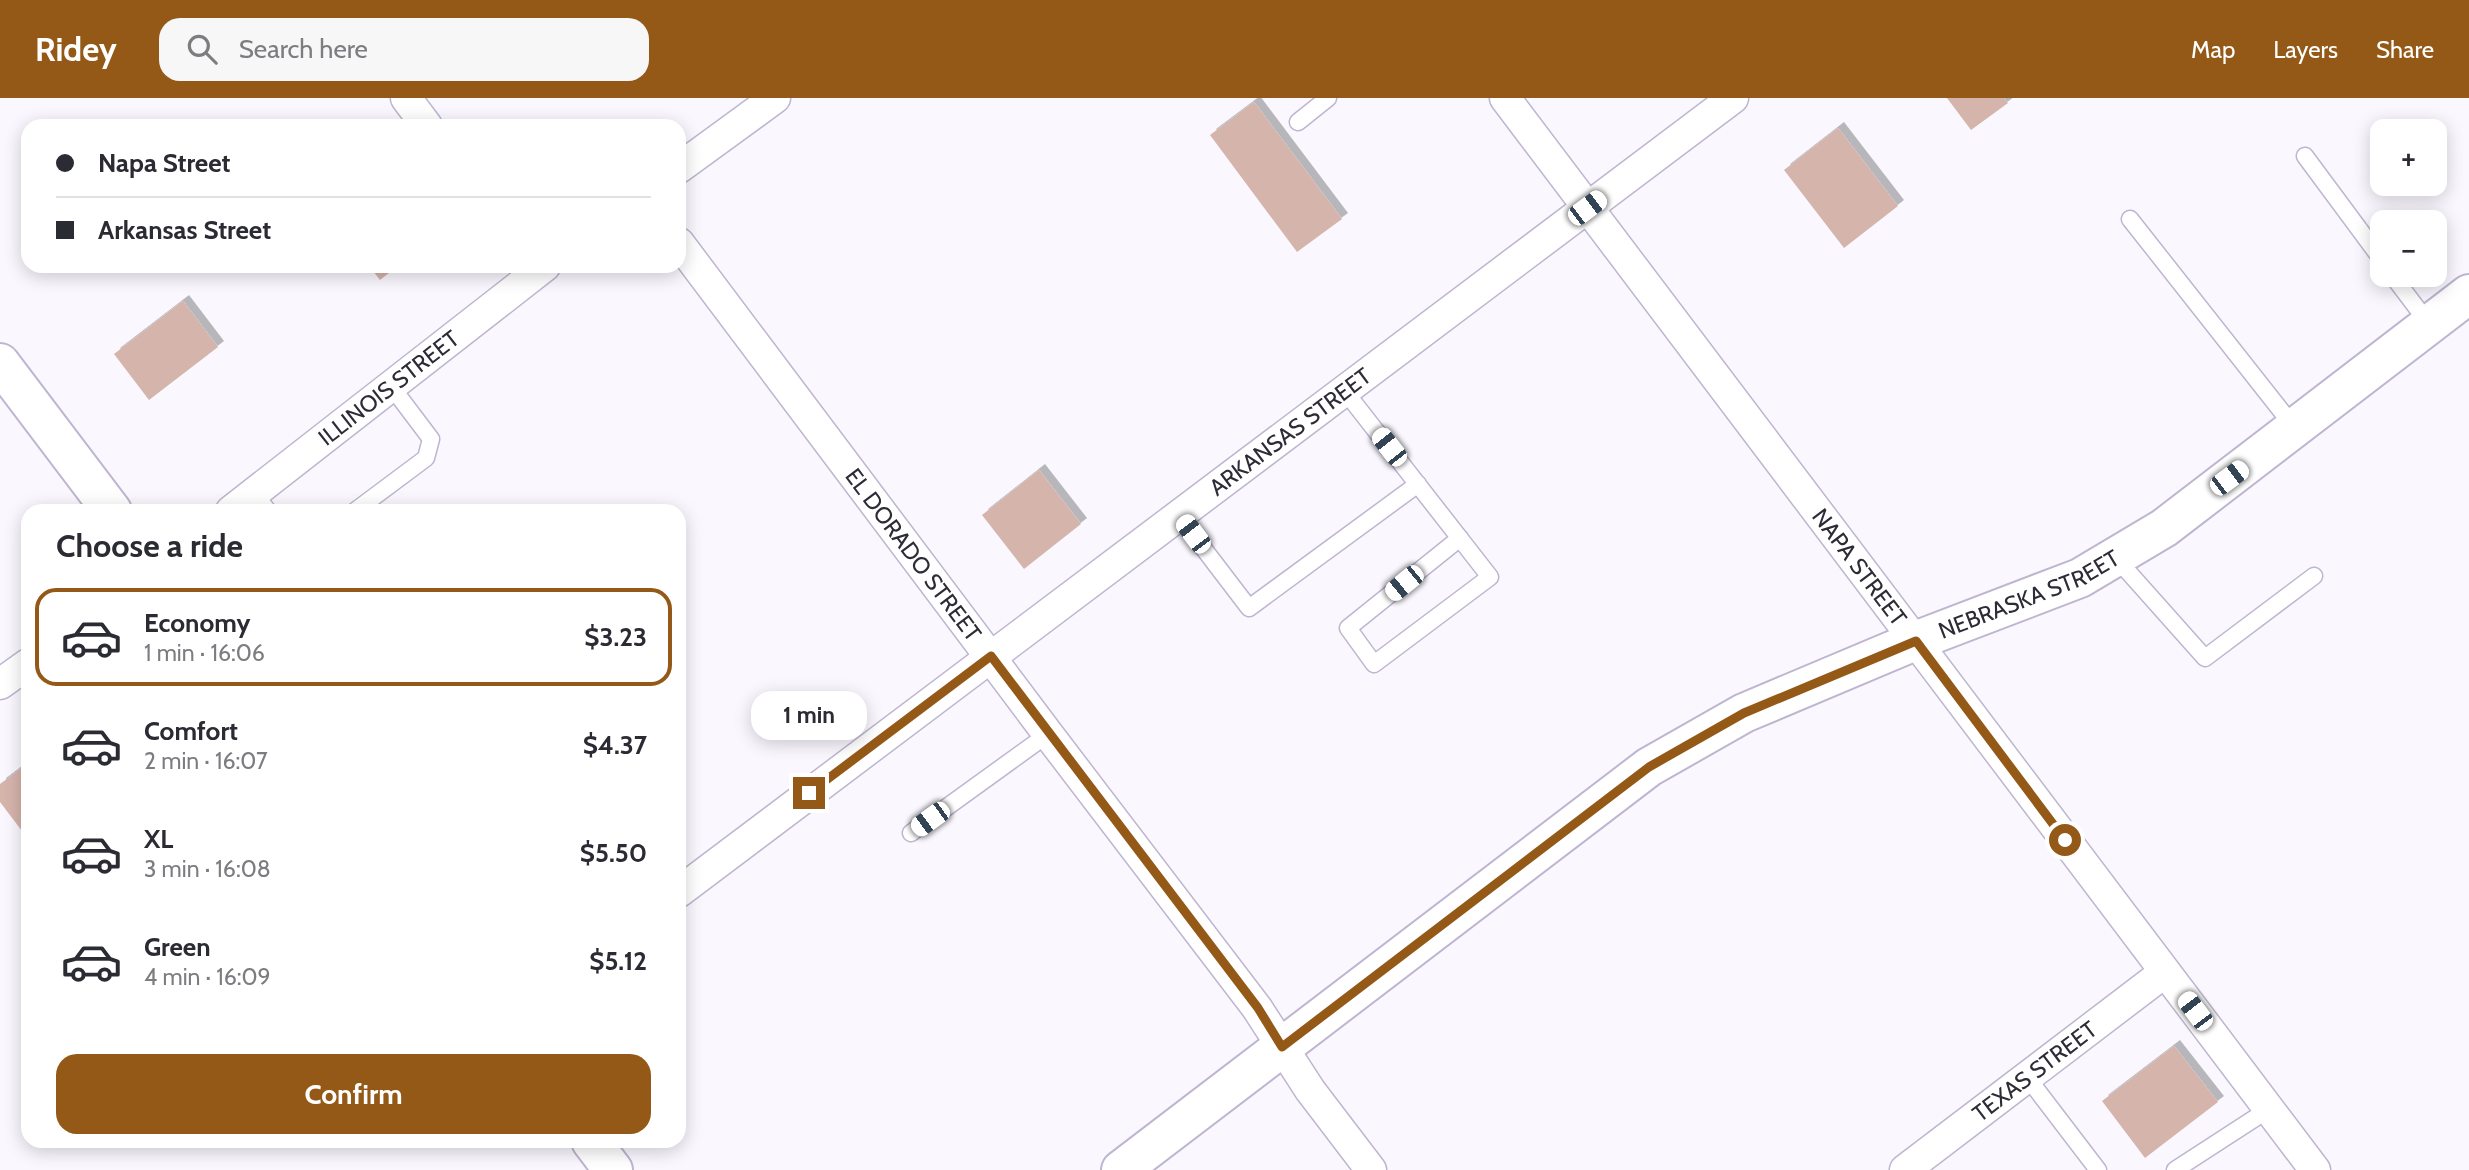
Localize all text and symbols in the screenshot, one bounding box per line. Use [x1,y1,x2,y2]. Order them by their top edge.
search box [159,18,649,81]
text: Ridey [35,29,117,69]
icon: search [183,30,221,68]
text: Search here [239,33,368,65]
text: Map [2191,35,2235,64]
text: Layers [2273,35,2338,64]
text: Share [2376,35,2434,64]
map controls [2370,119,2447,287]
button: + [2370,119,2447,196]
text: Napa Street [98,147,231,179]
car [1564,187,1611,229]
button: − [2370,210,2447,287]
text: Arkansas Street [98,214,271,246]
street label: ILLINOIS STREET [313,324,465,451]
street label: ARKANSAS STREET [1204,362,1376,502]
car [1368,424,1411,470]
car [2206,457,2253,499]
street label: EL DORADO STREET [839,463,987,647]
street label: NAPA STREET [1806,503,1913,631]
car [1172,511,1215,557]
text: Choose a ride [56,526,243,565]
street label: NEBRASKA STREET [1934,544,2124,645]
car [1382,562,1427,604]
icon: car [60,606,123,669]
text: Economy [144,607,250,639]
text: $3.23 [584,621,647,653]
text: 1 min · 16:06 [144,639,265,667]
callout: 1 min [751,692,867,740]
text: 1 min [783,701,835,729]
icon: car [60,714,123,777]
text: Comfort [144,715,238,747]
text: $4.37 [583,729,647,761]
text: 2 min · 16:07 [144,747,268,775]
route end [793,777,825,809]
car [907,798,954,840]
icon: car [60,822,123,885]
text: XL [144,823,173,855]
route start [2049,824,2081,856]
text: $5.50 [580,837,647,869]
text: 3 min · 16:08 [144,855,271,883]
icon: car [60,930,123,993]
text: Green [144,931,211,963]
text: $5.12 [589,945,647,977]
text: 4 min · 16:09 [144,963,271,991]
car [2174,988,2217,1034]
street label: TEXAS STREET [1967,1015,2102,1127]
button: Confirm [56,1054,651,1134]

